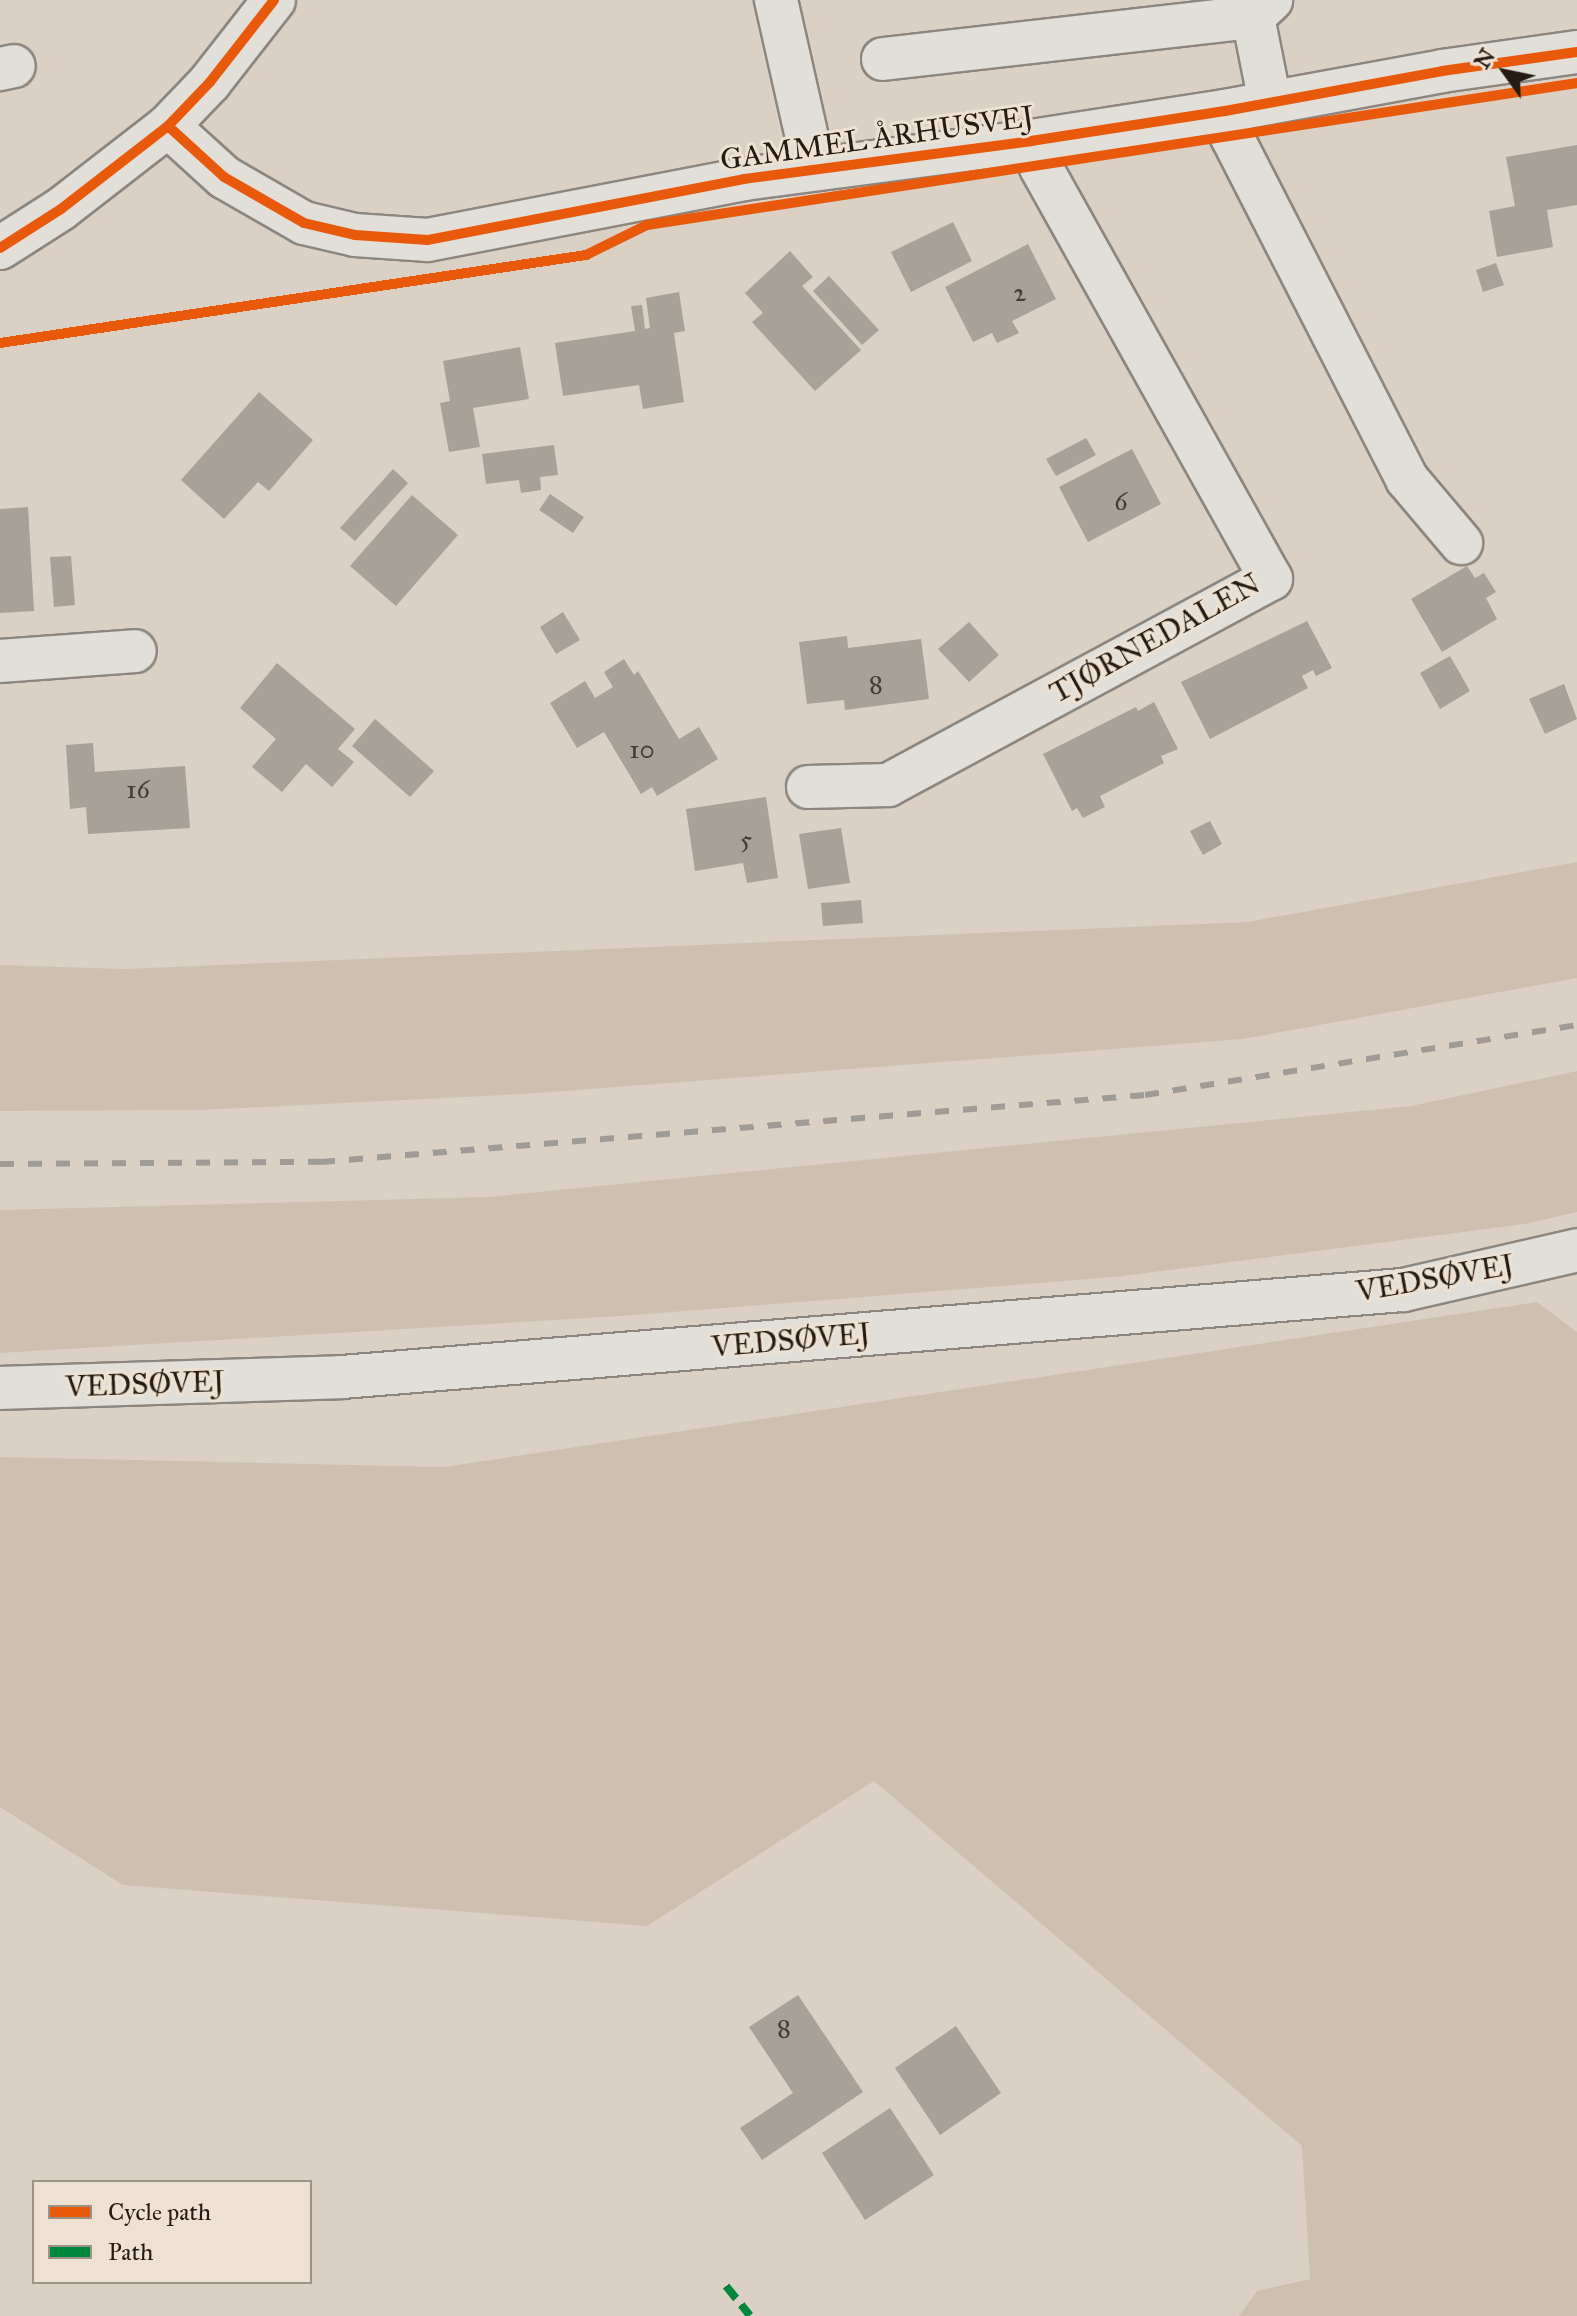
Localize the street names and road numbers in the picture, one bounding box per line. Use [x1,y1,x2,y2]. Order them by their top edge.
street label: GAMMEL ÅRHUSVEJ [718,98,1036,178]
street label: TJØRNEDALEN [1043,565,1267,711]
street label: VEDSØVEJ [1353,1246,1517,1310]
street label: VEDSØVEJ [710,1315,872,1365]
street label: VEDSØVEJ [65,1363,225,1405]

